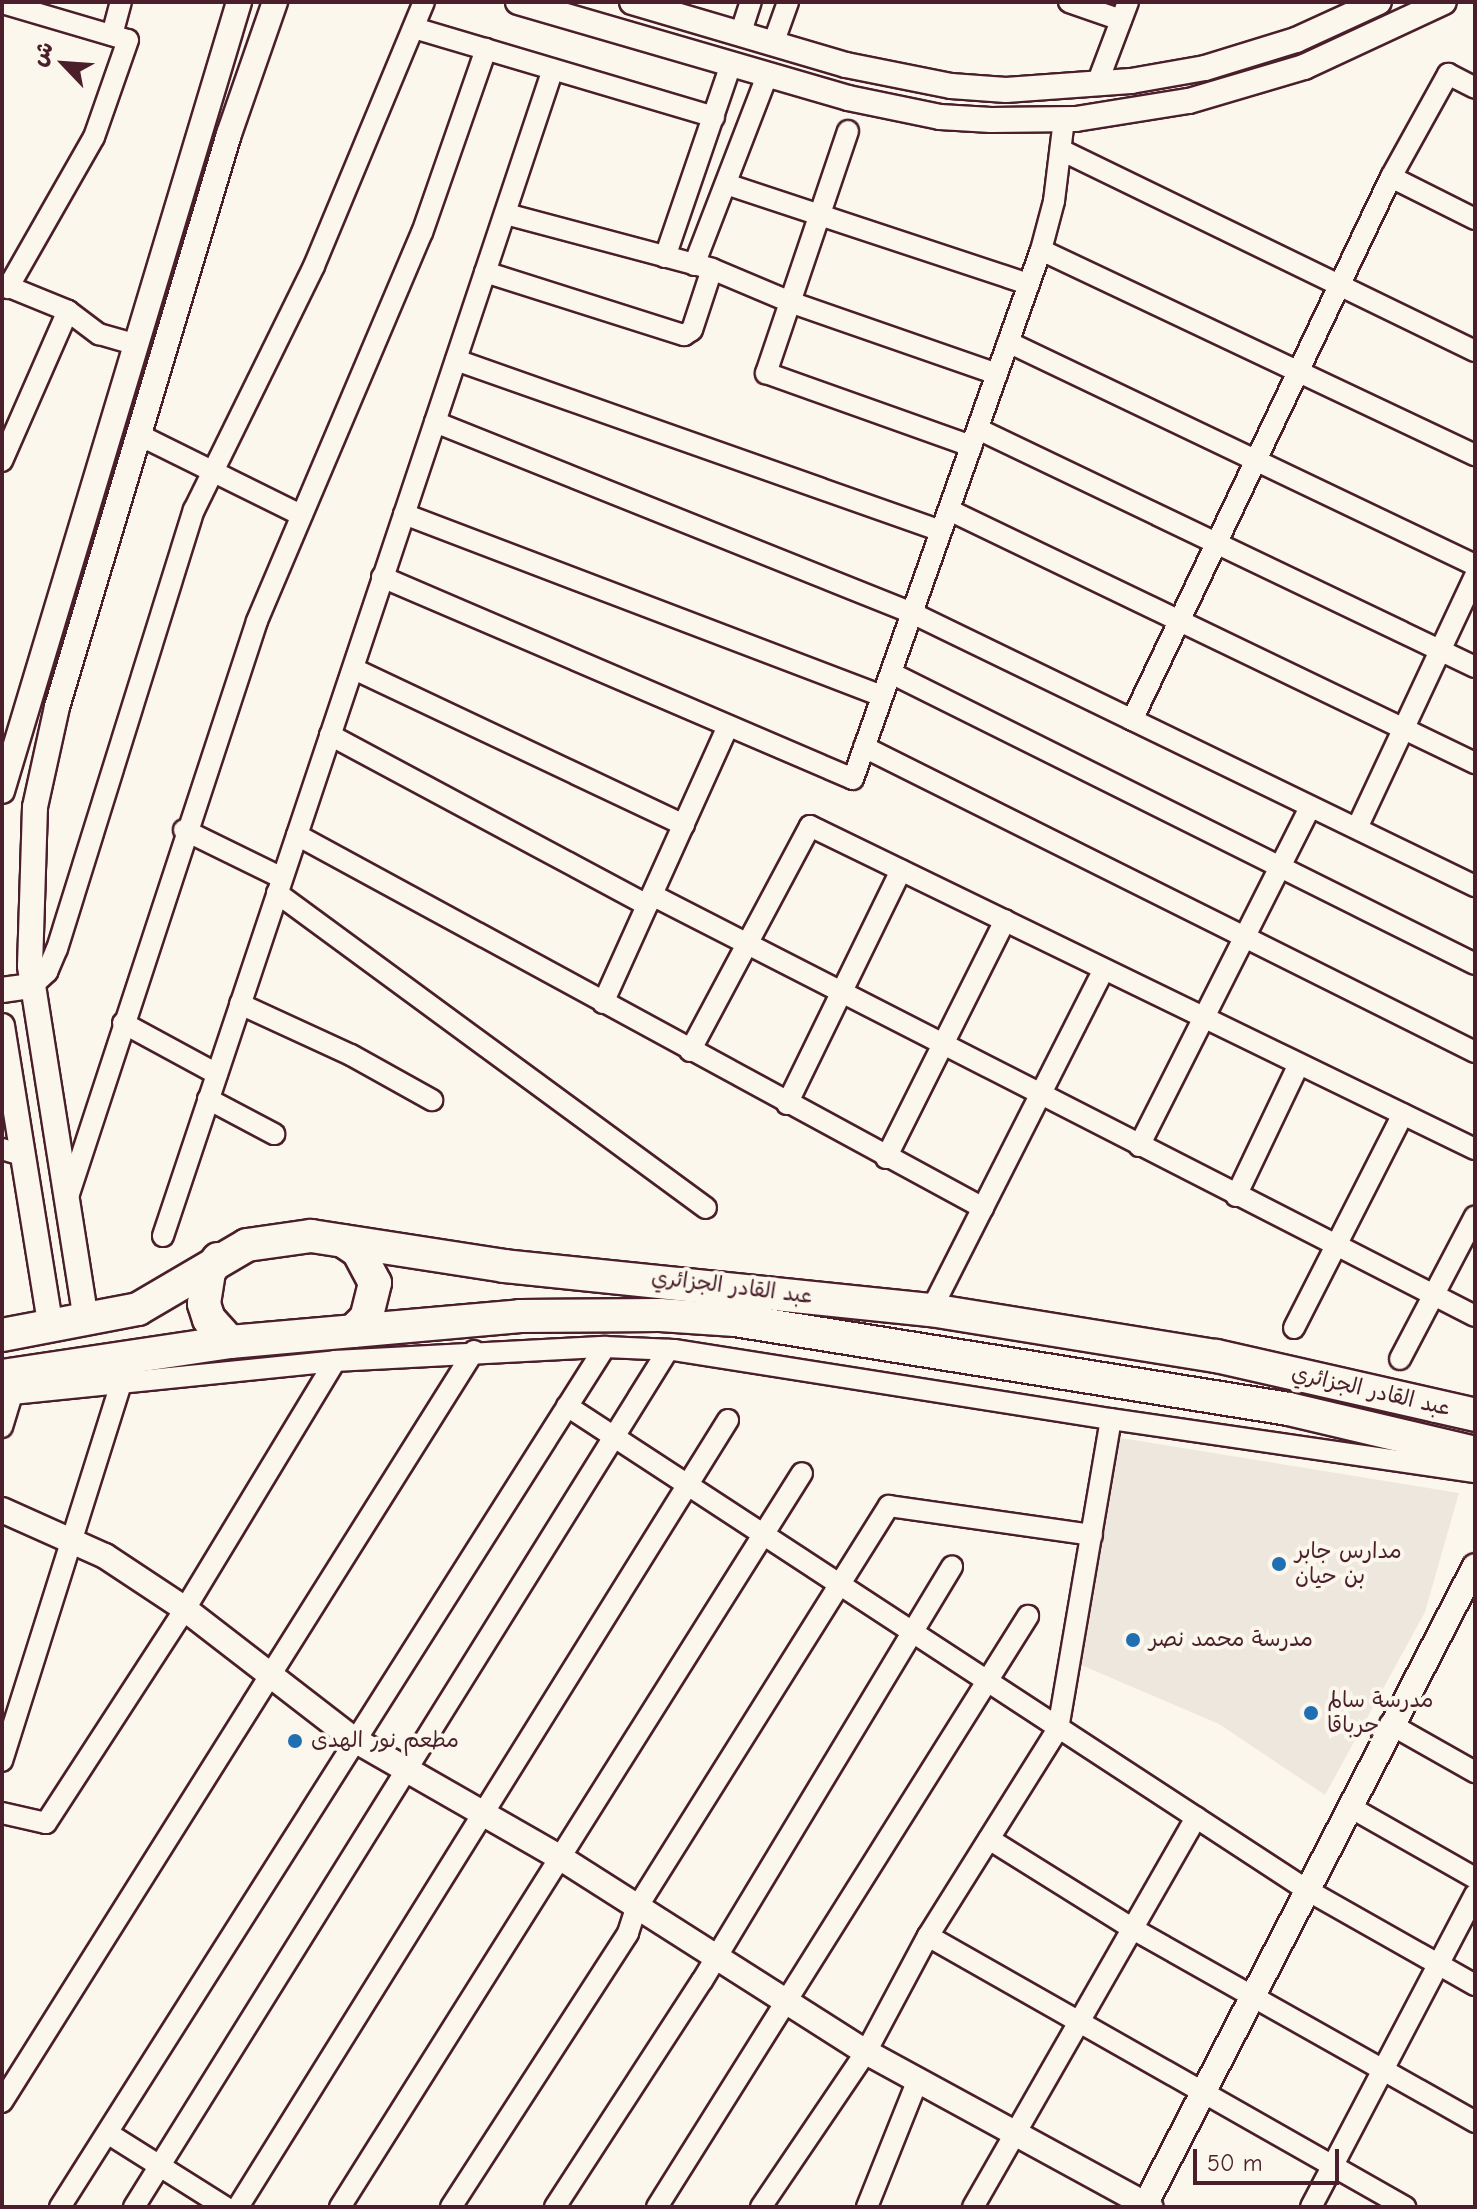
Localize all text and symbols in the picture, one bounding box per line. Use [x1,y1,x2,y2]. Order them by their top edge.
north arrow [24,24,104,104]
text: ش [25,37,59,70]
street label: عبد القادر الجزائري [650,1264,814,1310]
street label: عبد القادر الجزائري [1289,1360,1453,1422]
place label: مدارس جابر بن حيان [1295,1538,1402,1590]
marker: مدارس جابر بن حيان [1270,1555,1288,1573]
place label: مدرسة محمد نصر [1149,1627,1313,1653]
marker: مدرسة محمد نصر [1124,1631,1142,1649]
place label: مدرسة سالم جرباقا [1327,1687,1434,1738]
marker: مدرسة سالم جرباقا [1302,1704,1320,1722]
place label: مطعم نور الهدى [311,1728,459,1754]
marker: مطعم نور الهدى [286,1732,304,1750]
scale bar [1197,2133,1343,2183]
text: 50 m [1207,2149,1263,2177]

